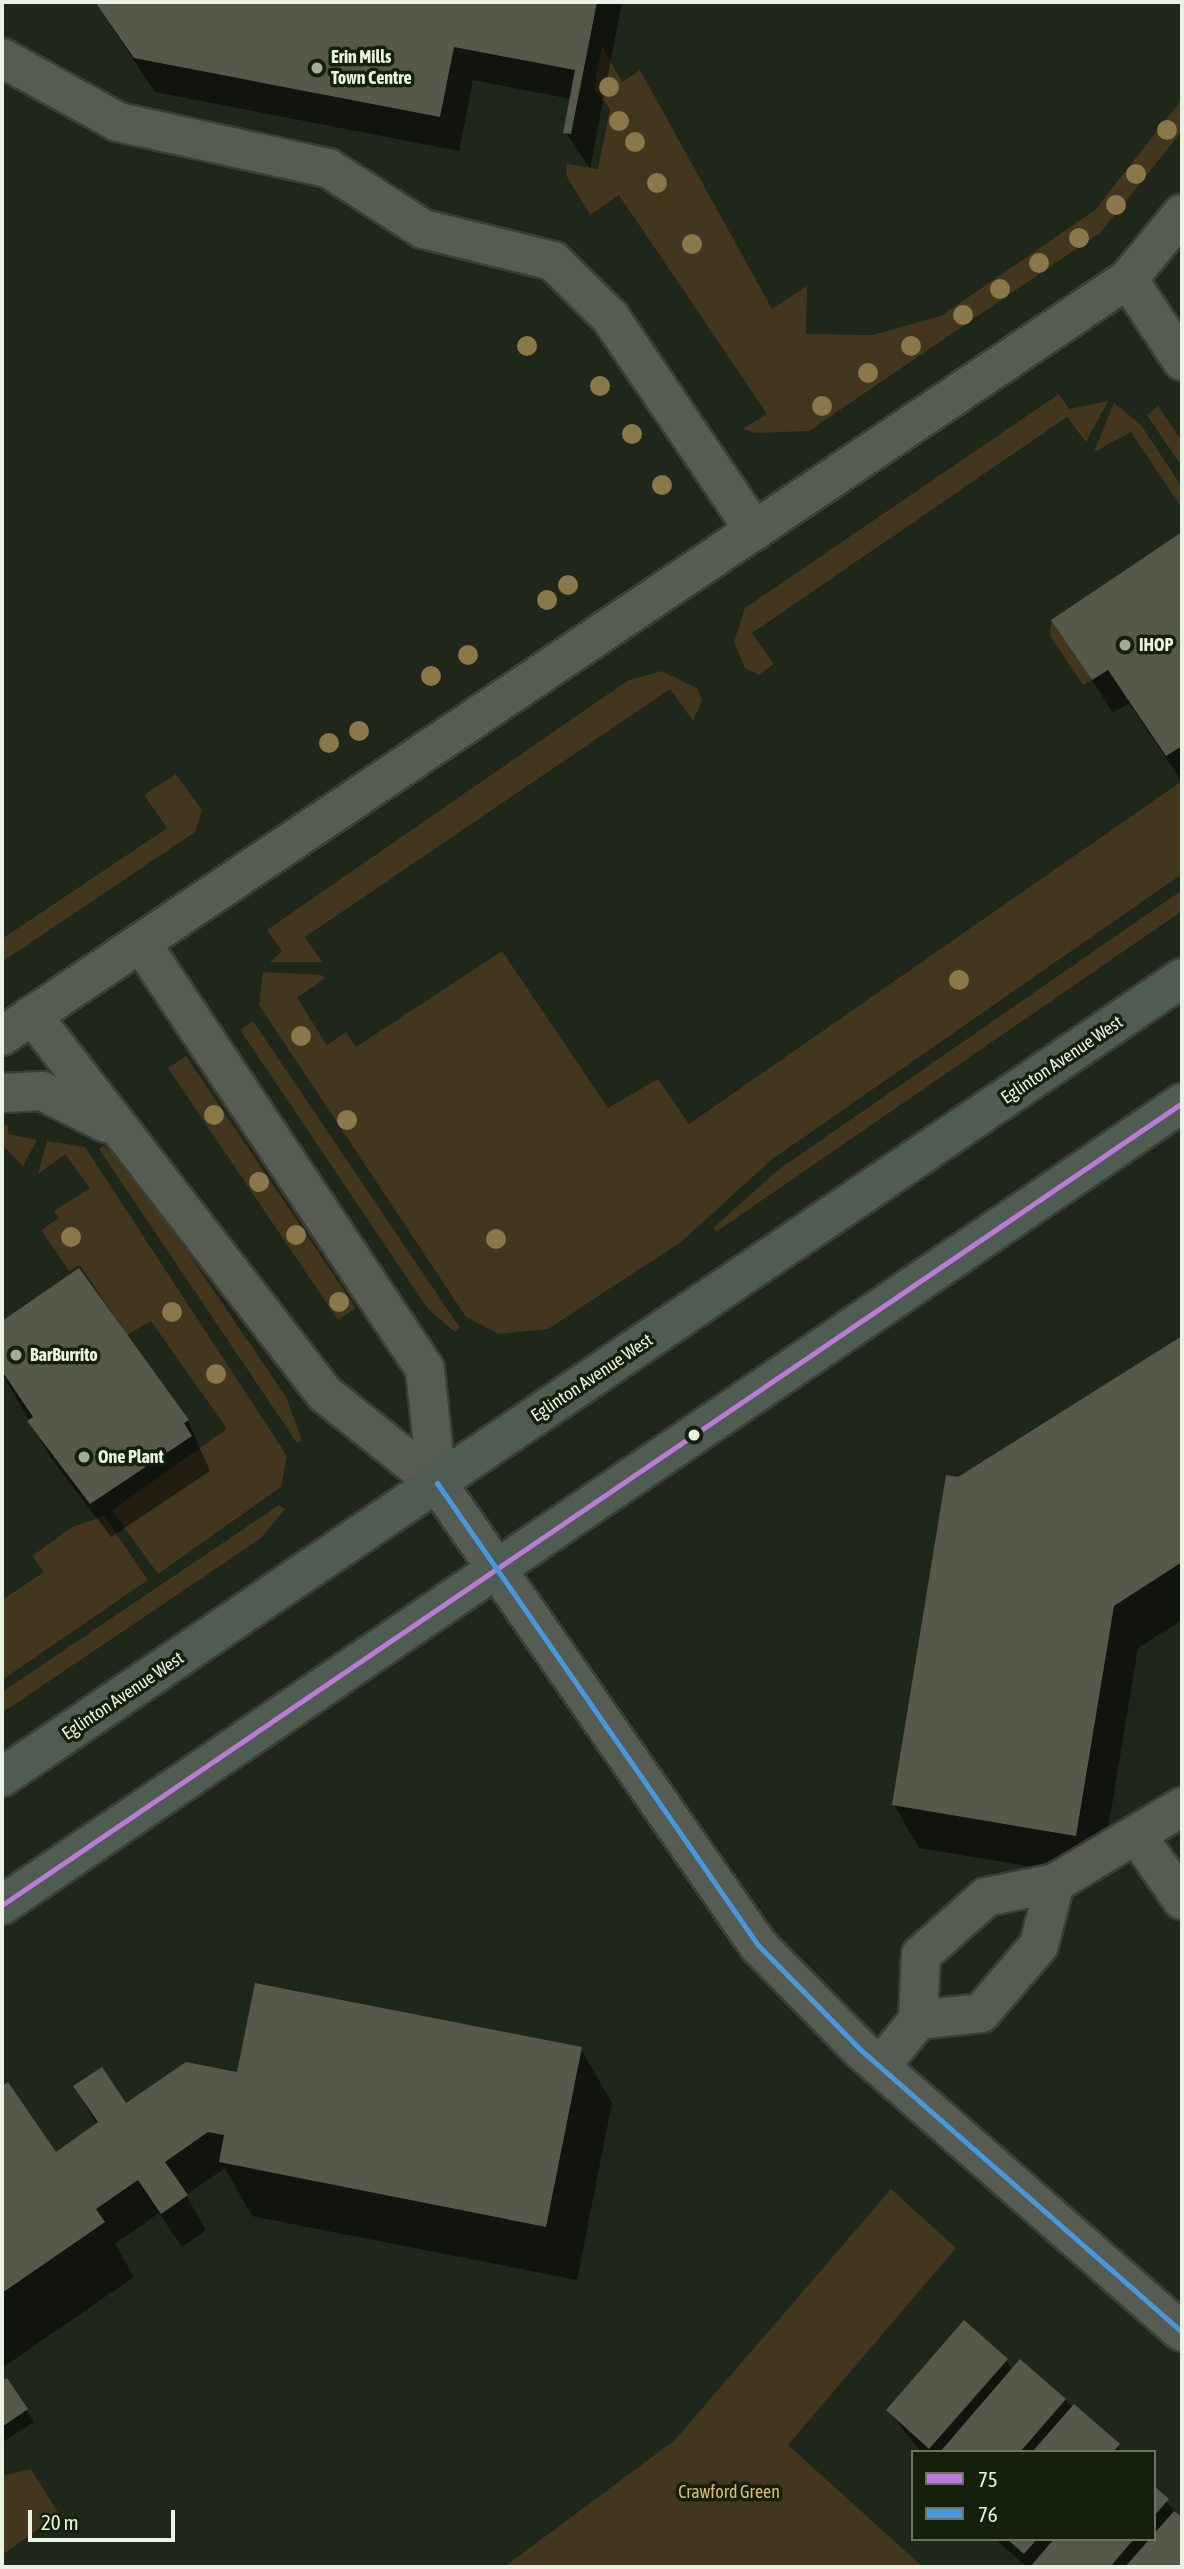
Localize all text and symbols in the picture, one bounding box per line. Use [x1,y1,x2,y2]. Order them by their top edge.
place label: Erin Mills Town Centre [331,47,412,90]
marker: Erin Mills Town Centre [309,60,325,76]
place label: IHOP [1139,634,1173,656]
marker: IHOP [1117,637,1133,653]
street label: Eglinton Avenue West [997,1011,1127,1109]
street label: Eglinton Avenue West [527,1329,657,1427]
place label: BarBurrito [30,1344,98,1366]
marker: BarBurrito [8,1347,24,1363]
unlabelled marker [687,1428,701,1442]
place label: One Plant [98,1446,164,1468]
marker: One Plant [76,1449,92,1465]
street label: Eglinton Avenue West [58,1647,188,1745]
legend [911,2450,1156,2541]
text: 75 [978,2467,998,2491]
park label: Crawford Green [678,2481,780,2503]
scale bar [32,2496,178,2540]
text: 76 [978,2502,998,2526]
text: 20 m [41,2510,79,2534]

